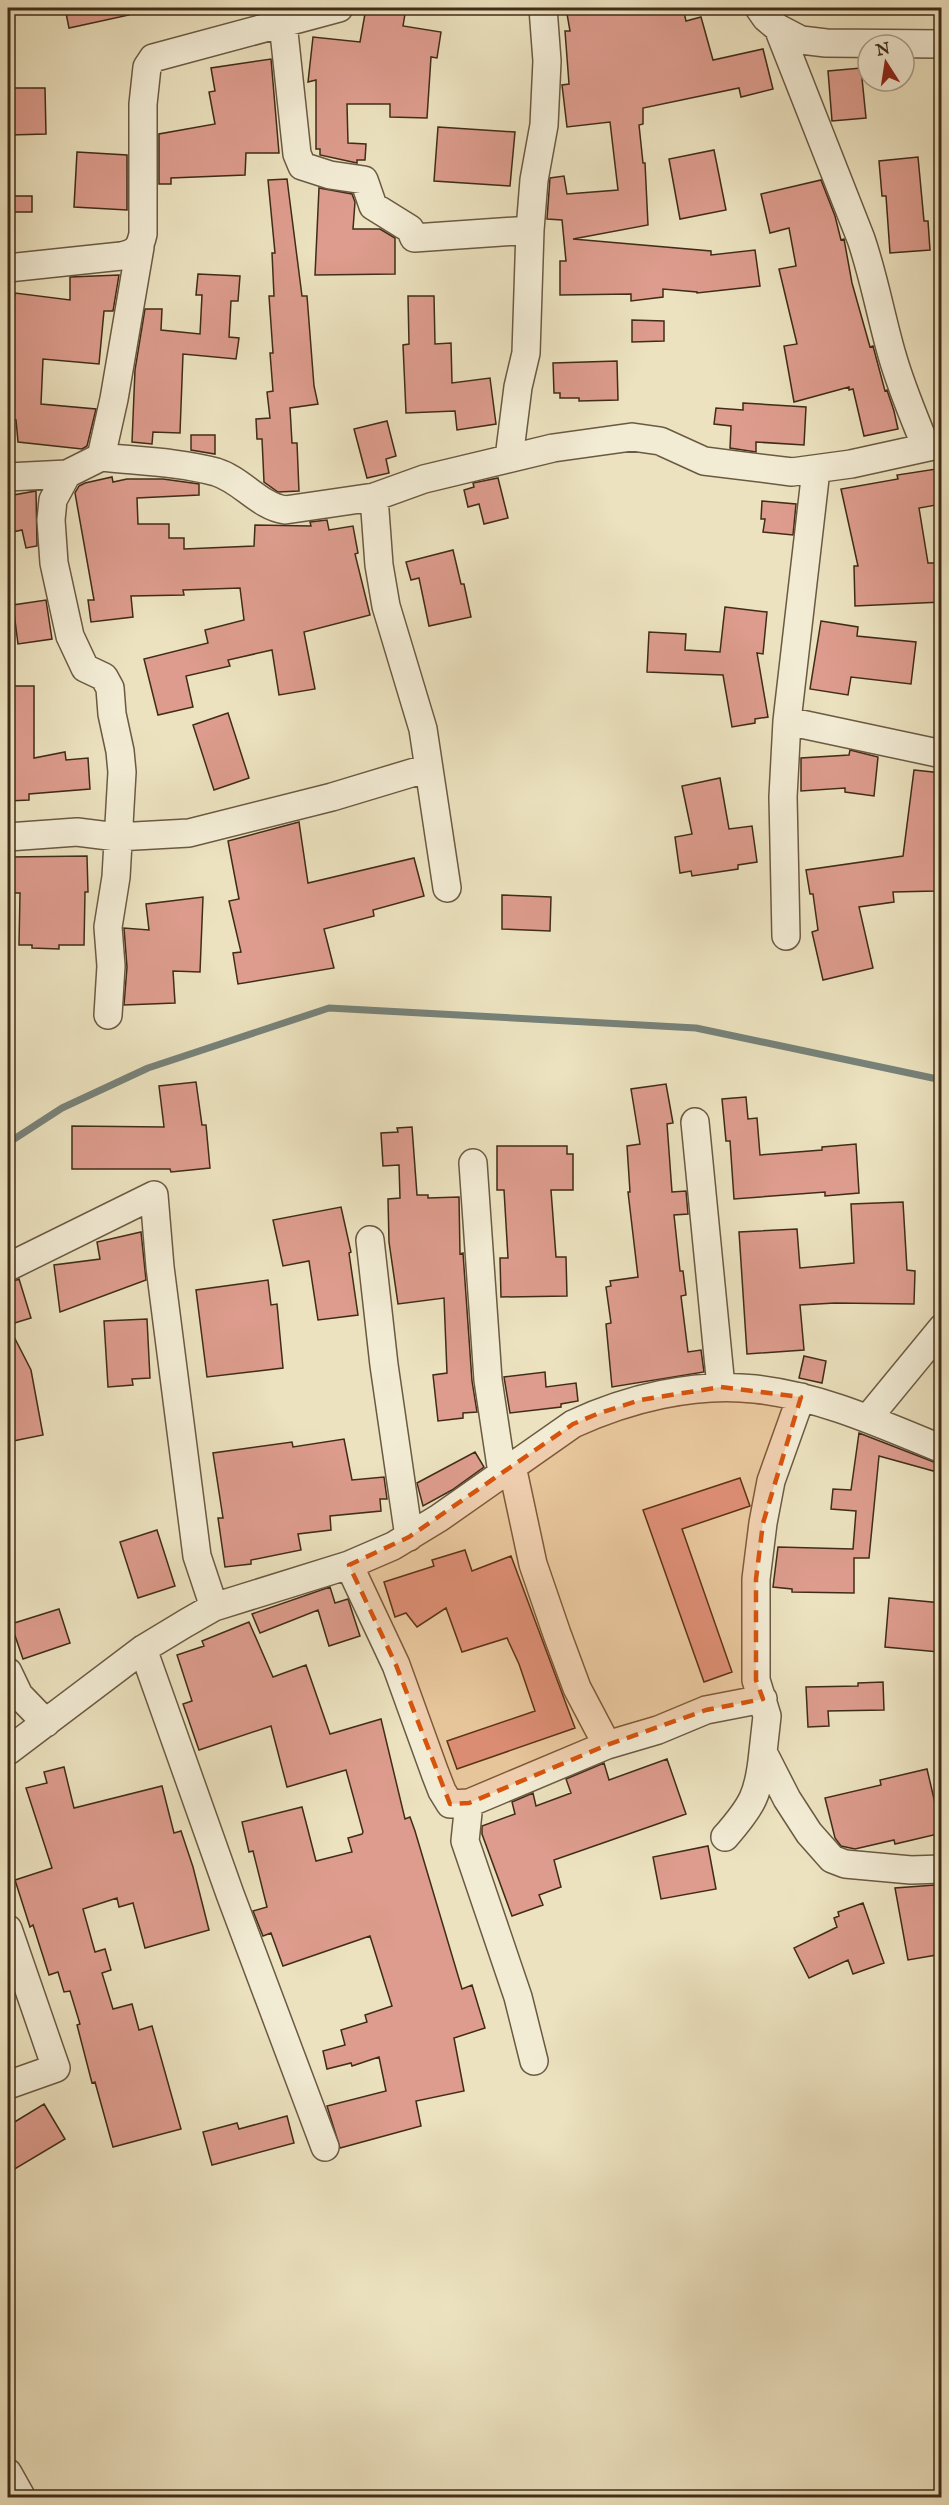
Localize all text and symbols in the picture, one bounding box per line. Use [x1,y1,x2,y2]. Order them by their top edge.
north arrow [856,33,916,93]
text: N [873,39,892,62]

